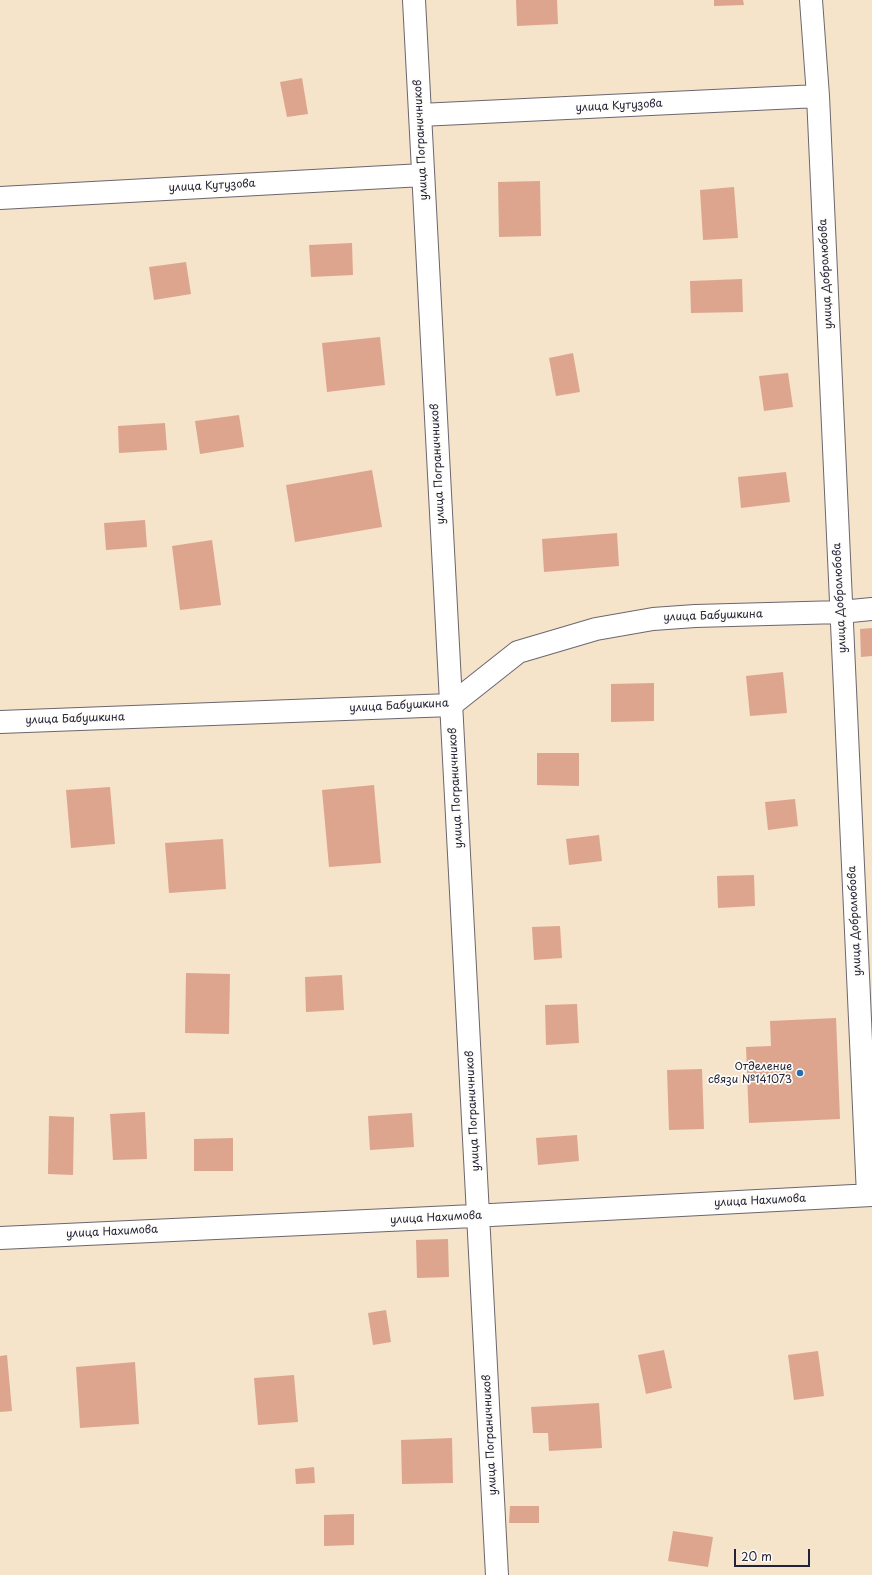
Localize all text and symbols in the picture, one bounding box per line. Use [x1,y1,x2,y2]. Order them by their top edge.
street label: улица Пограничников [411,79,431,201]
street label: улица Кутузова [575,97,663,115]
street label: улица Кутузова [168,177,256,195]
street label: улица Добролюбова [817,218,835,330]
street label: улица Пограничников [428,403,448,525]
street label: улица Добролюбова [831,542,849,654]
street label: улица Бабушкина [663,608,763,624]
street label: улица Бабушкина [349,697,449,715]
street label: улица Бабушкина [25,711,125,727]
street label: улица Пограничников [446,727,466,849]
street label: улица Добролюбова [846,865,864,977]
street label: улица Пограничников [463,1050,483,1172]
place label: Отделение связи №141073 [708,1060,792,1086]
marker: Отделение связи №141073 [795,1068,805,1078]
street label: улица Нахимова [714,1192,806,1210]
street label: улица Нахимова [390,1209,482,1227]
street label: улица Нахимова [66,1223,158,1241]
street label: улица Пограничников [480,1374,500,1496]
scale bar [736,1541,812,1567]
text: 20 m [741,1547,772,1565]

